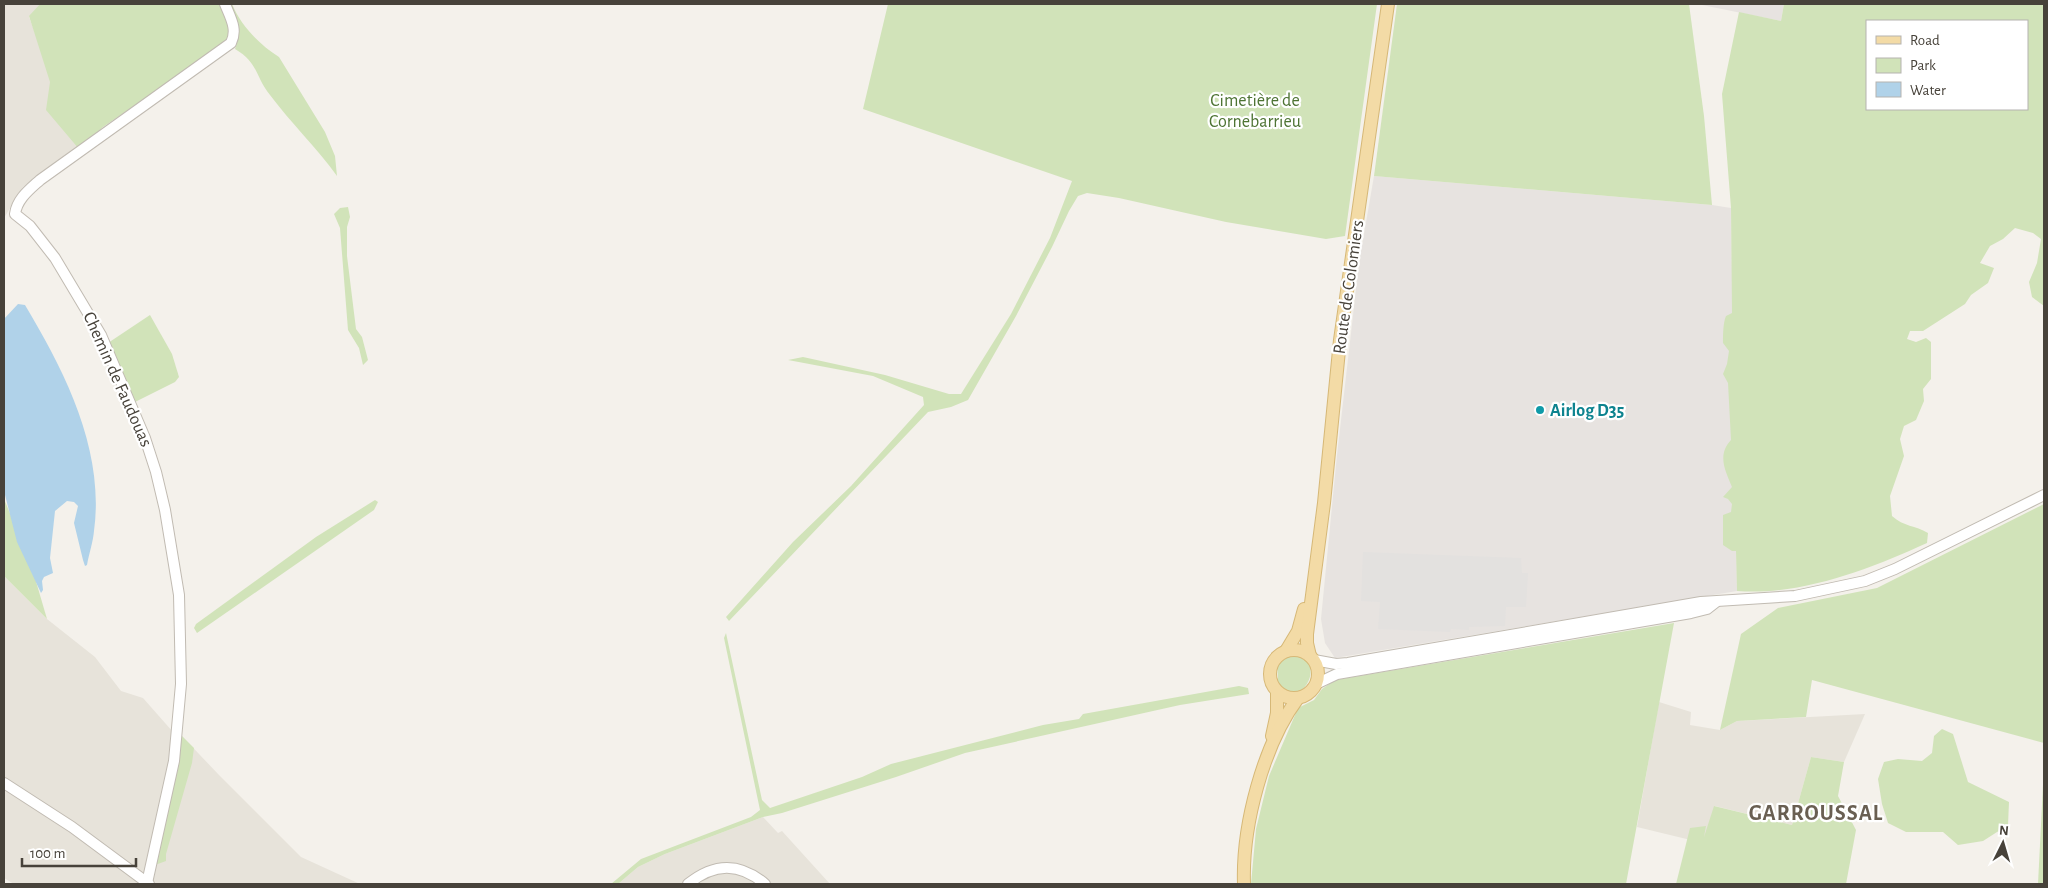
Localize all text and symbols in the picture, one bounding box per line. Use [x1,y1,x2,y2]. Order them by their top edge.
legend [1866,20,2028,110]
text: Road [1910,33,1940,48]
text: Park [1910,58,1936,73]
text: Water [1910,83,1946,98]
park label: Cimetière de Cornebarrieu [1209,92,1301,131]
street label: Route de Colomiers [1331,219,1367,355]
street label: Chemin de Faudouas [79,309,155,450]
place label: Airlog D35 [1550,402,1624,420]
marker: Airlog D35 [1534,404,1546,416]
district label: GARROUSSAL [1749,802,1883,824]
north arrow [1978,818,2028,868]
text: N [1999,824,2010,838]
scale bar [22,836,136,868]
text: 100 m [30,846,65,861]

